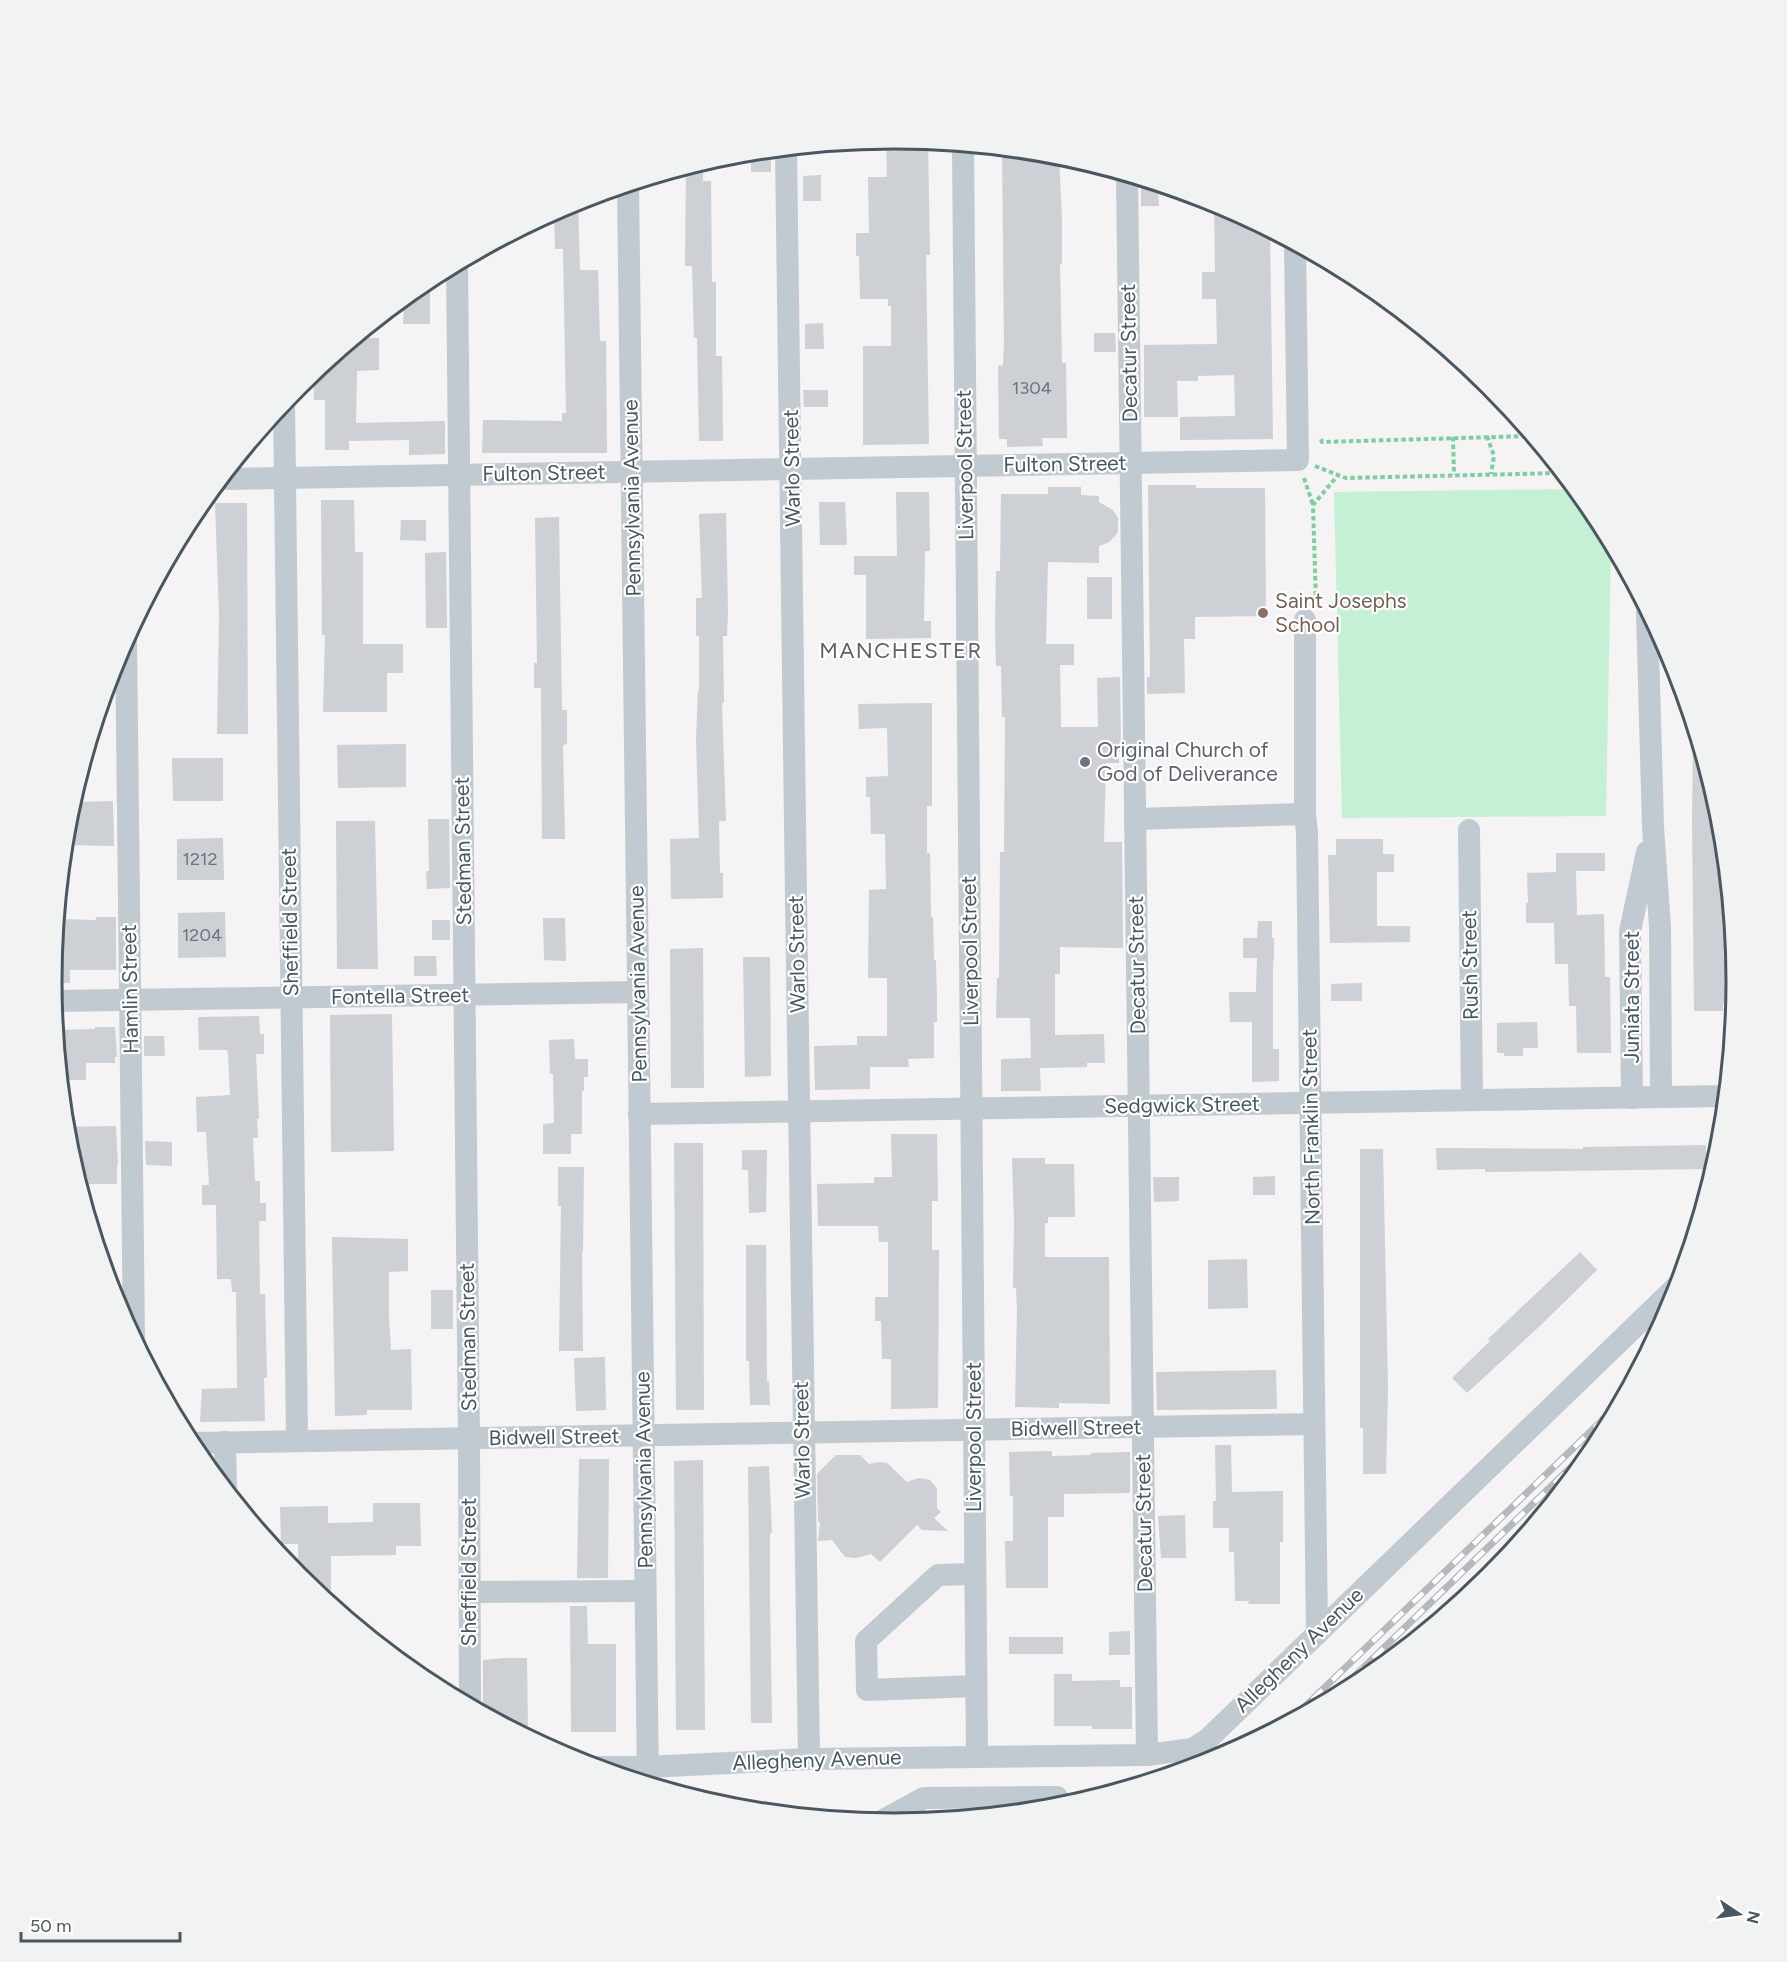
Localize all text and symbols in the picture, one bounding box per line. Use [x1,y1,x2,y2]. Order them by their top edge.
street label: Decatur Street [1115,283,1142,423]
house number: 1304 [1012,377,1052,399]
street label: Liverpool Street [951,390,978,540]
street label: Pennsylvania Avenue [617,399,646,597]
street label: Warlo Street [778,409,805,527]
street label: Fulton Street [1003,450,1127,477]
street label: Fulton Street [482,459,606,486]
place label: Saint Josephs School [1275,588,1406,637]
marker: Saint Josephs School [1256,606,1270,620]
district label: MANCHESTER [819,637,983,664]
place label: Original Church of God of Deliverance [1097,737,1278,786]
marker: Original Church of God of Deliverance [1078,755,1092,769]
street label: Stedman Street [449,776,476,926]
street label: Sheffield Street [276,847,303,997]
house number: 1212 [183,848,218,870]
street label: Liverpool Street [956,876,983,1026]
street label: Pennsylvania Avenue [623,885,652,1083]
street label: Warlo Street [783,895,810,1013]
street label: Decatur Street [1123,895,1150,1035]
street label: Rush Street [1456,910,1483,1020]
street label: Hamlin Street [116,924,143,1054]
house number: 1204 [182,924,222,946]
street label: Juniata Street [1619,931,1644,1063]
street label: Fontella Street [331,982,469,1009]
street label: North Franklin Street [1296,1029,1325,1225]
street label: Sedgwick Street [1104,1091,1260,1118]
street label: Stedman Street [454,1262,481,1412]
street label: Liverpool Street [961,1362,986,1512]
street label: Pennsylvania Avenue [629,1371,658,1569]
street label: Warlo Street [788,1381,815,1499]
street label: Bidwell Street [1010,1414,1142,1441]
street label: Bidwell Street [488,1423,620,1450]
street label: Decatur Street [1130,1453,1157,1593]
street label: Sheffield Street [456,1498,481,1646]
street label: Allegheny Avenue [1229,1582,1368,1717]
street label: Allegheny Avenue [732,1744,902,1775]
north arrow [1709,1884,1769,1944]
scale bar [21,1905,180,1943]
text: N [1742,1909,1764,1925]
text: 50 m [30,1915,72,1937]

